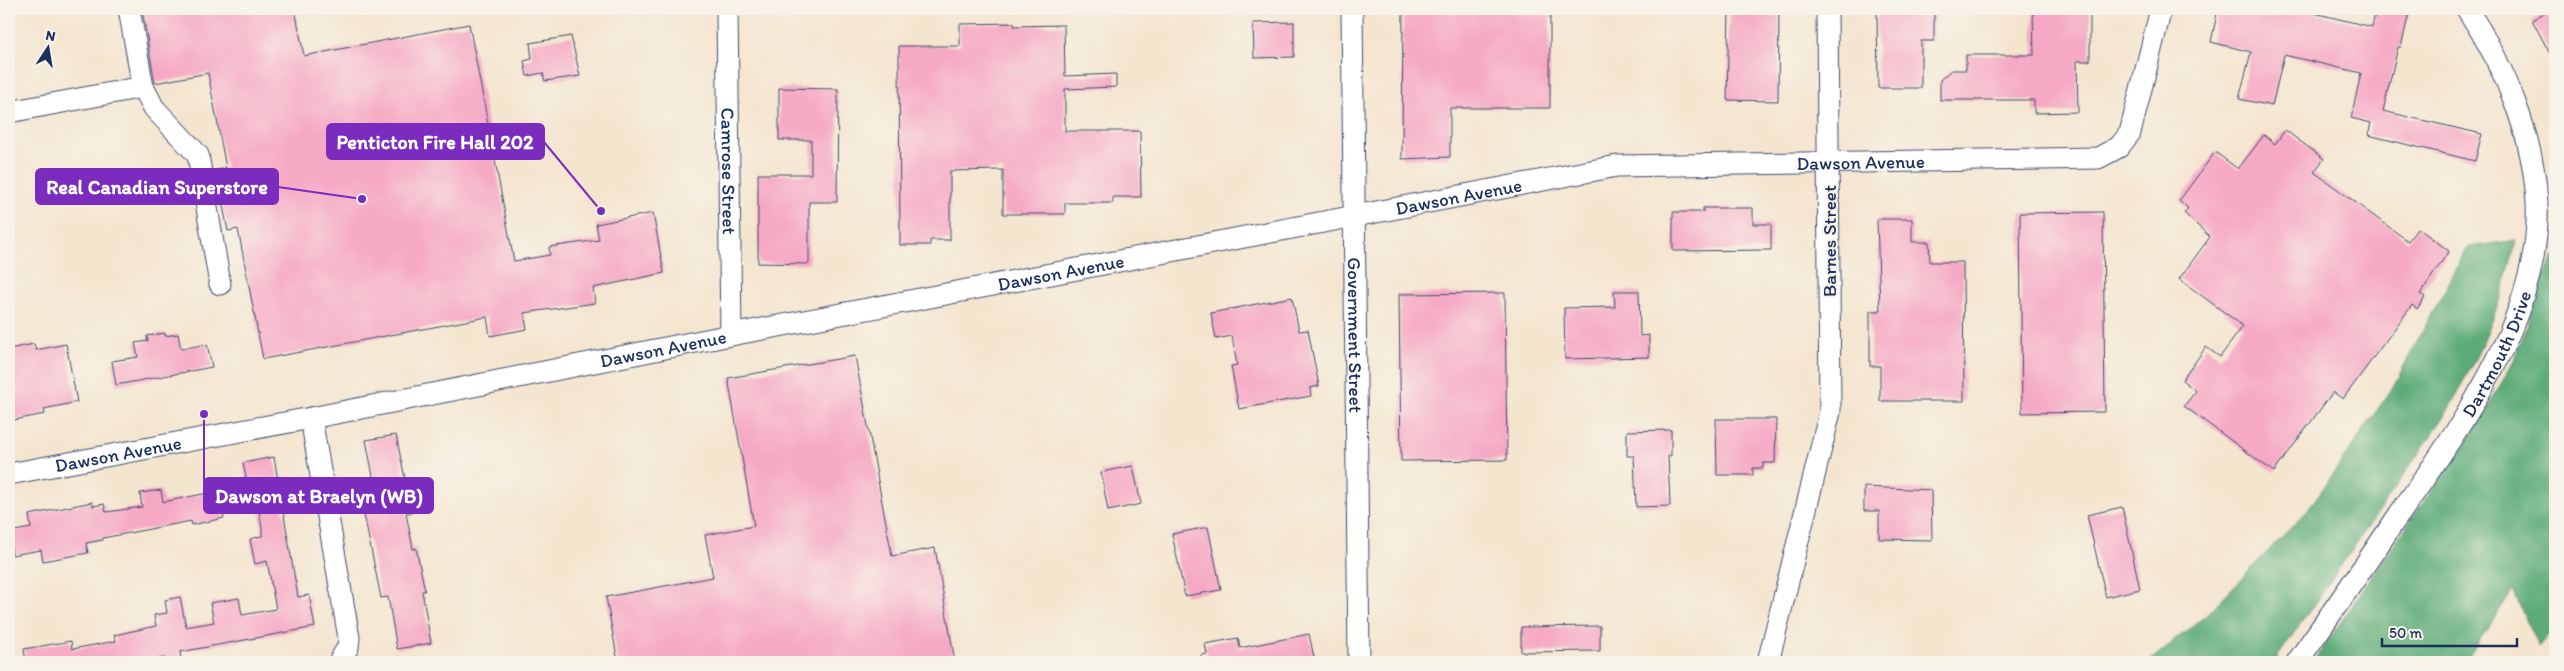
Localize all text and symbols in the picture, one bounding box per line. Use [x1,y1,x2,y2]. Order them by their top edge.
north arrow [22,22,72,72]
text: N [44,26,57,45]
street label: Camrose Street [716,107,741,235]
callout: Penticton Fire Hall 202 [327,124,544,159]
text: Penticton Fire Hall 202 [336,130,534,154]
street label: Dawson Avenue [1796,150,1925,175]
callout: Real Canadian Superstore [36,169,278,204]
street label: Dawson Avenue [1394,173,1524,220]
text: Real Canadian Superstore [46,175,268,200]
street label: Barnes Street [1818,185,1841,297]
street label: Dawson Avenue [996,249,1126,296]
street label: Government Street [1343,257,1367,413]
street label: Dartmouth Drive [2457,288,2536,421]
street label: Dawson Avenue [598,325,728,373]
street label: Dawson Avenue [53,431,183,477]
callout: Dawson at Braelyn (WB) [204,478,433,513]
text: Dawson at Braelyn (WB) [215,484,423,509]
scale bar [2382,616,2516,648]
text: 50 m [2389,624,2422,642]

